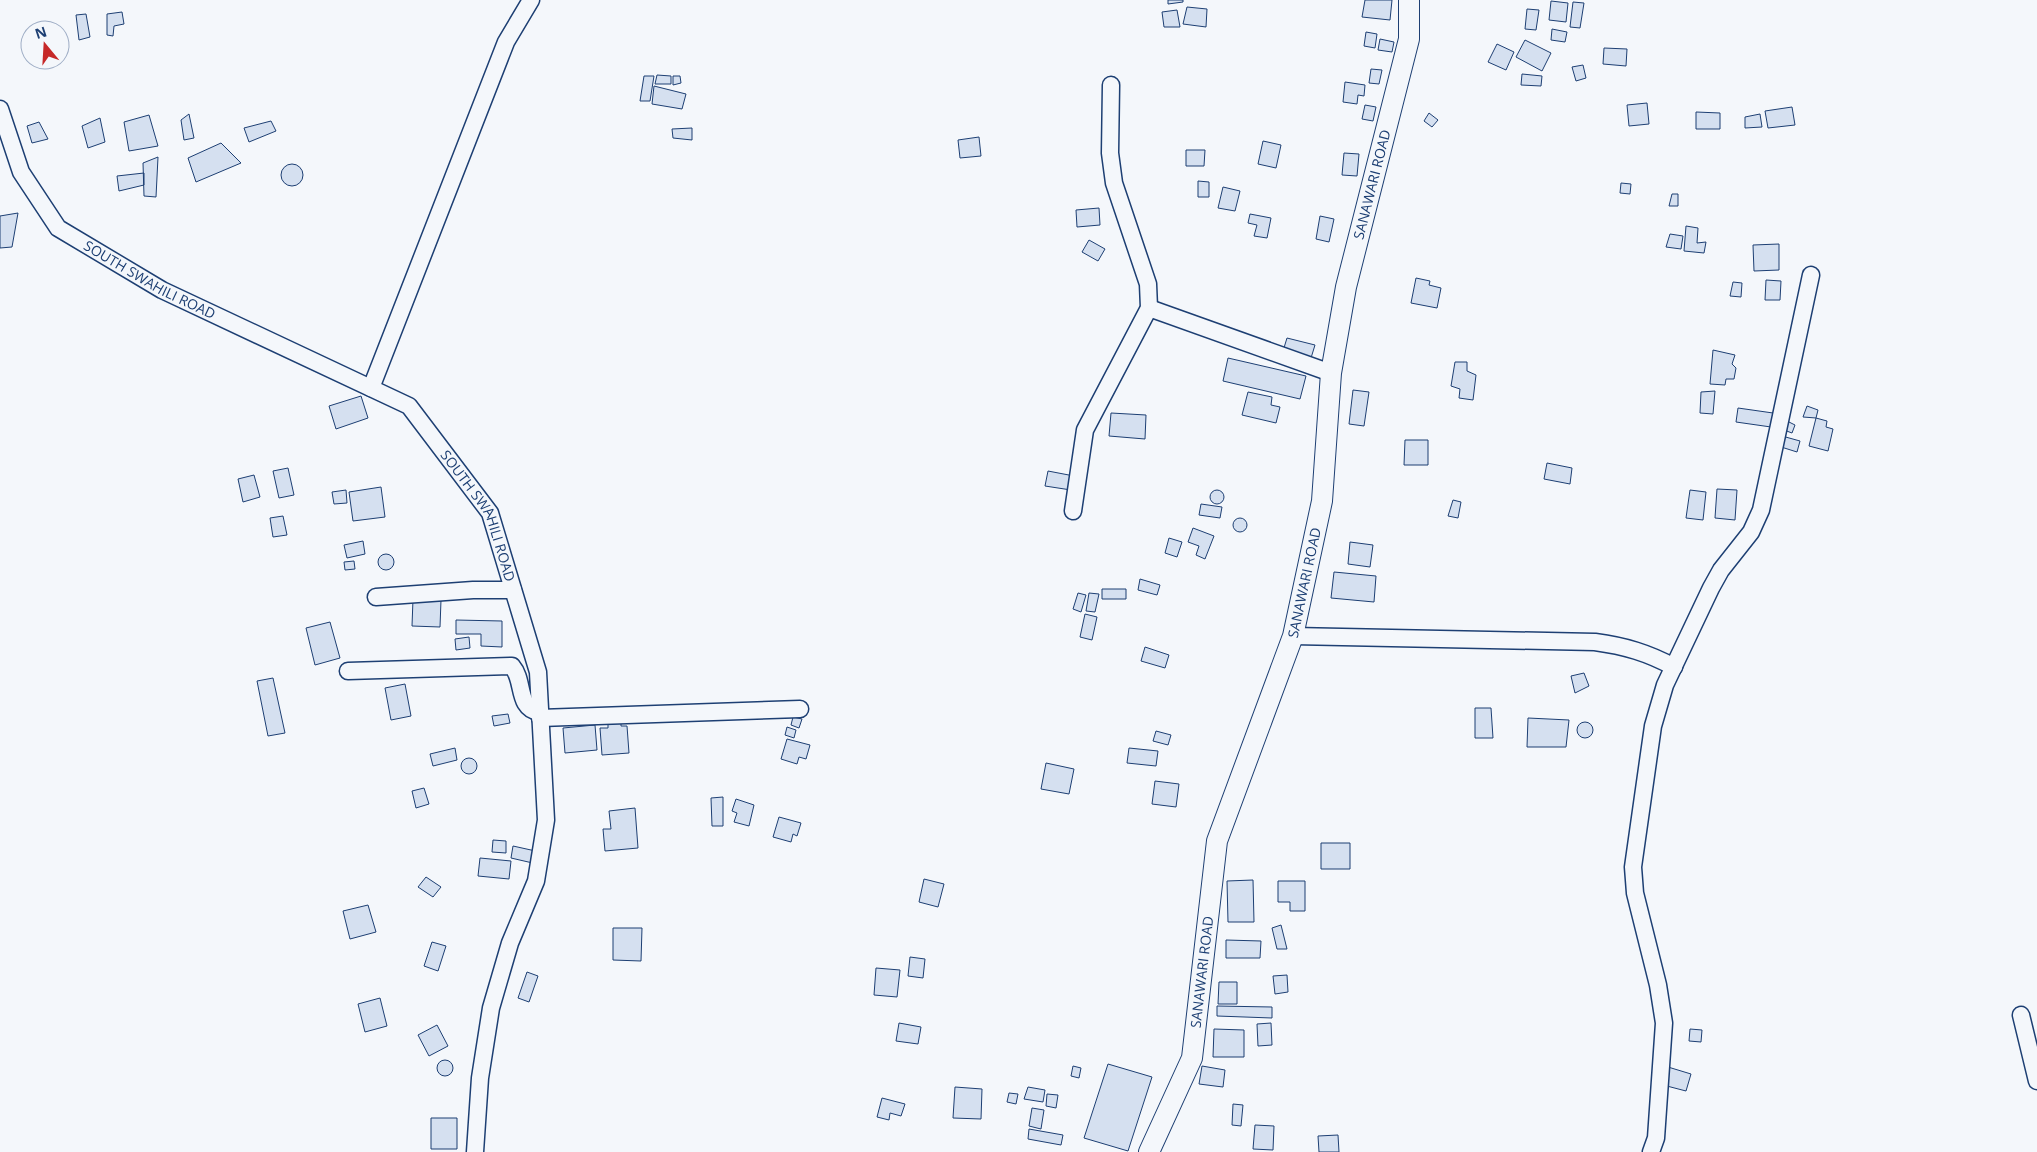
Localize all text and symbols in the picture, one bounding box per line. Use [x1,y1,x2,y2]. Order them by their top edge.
north arrow [20,20,70,70]
text: N [32,21,49,43]
street label: SANAWARI ROAD [1349,127,1395,241]
street label: SOUTH SWAHILI ROAD [81,236,219,323]
street label: SOUTH SWAHILI ROAD [437,446,520,584]
street label: SANAWARI ROAD [1283,526,1325,640]
street label: SANAWARI ROAD [1186,915,1217,1029]

